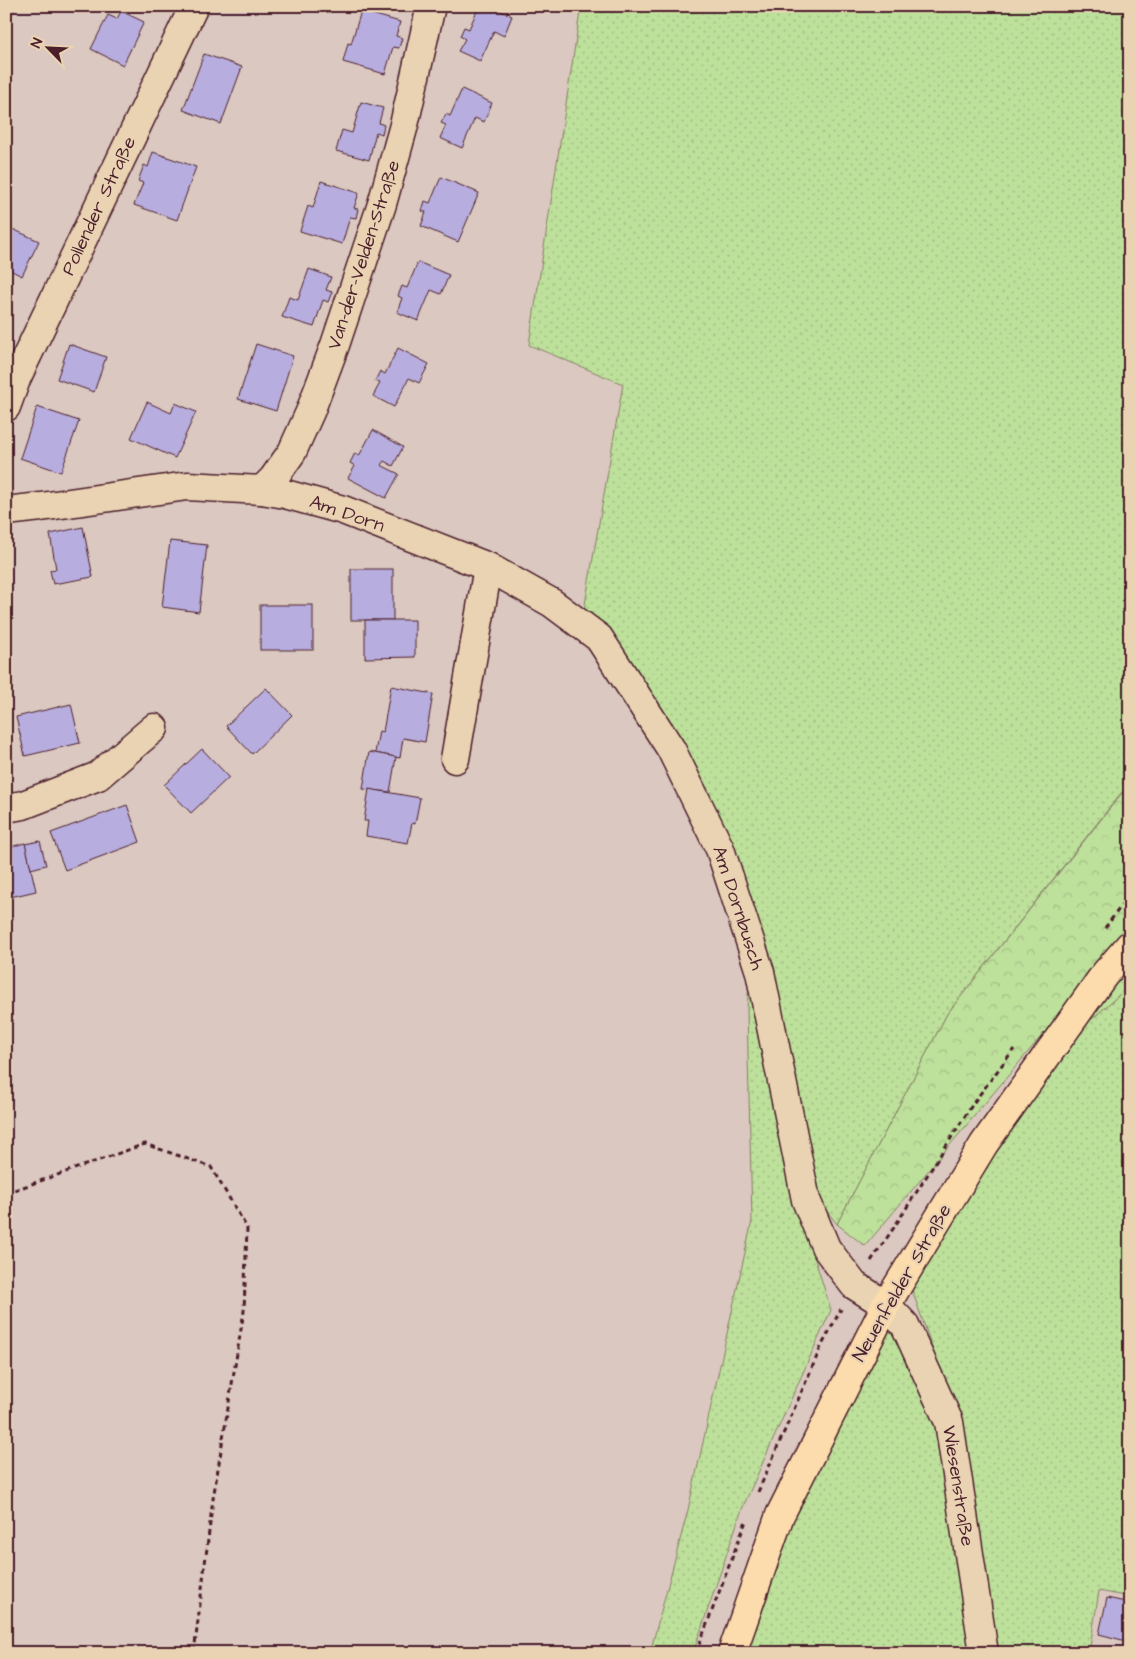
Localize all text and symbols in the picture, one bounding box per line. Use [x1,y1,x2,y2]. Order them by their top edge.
north arrow [22,22,72,72]
text: N [26,35,48,51]
street label: Pollender Straße [55,132,143,280]
street label: Van-der-Velden-Straße [321,157,407,353]
street label: Am Dorn [306,489,388,539]
street label: Am Dornbusch [705,843,771,974]
street label: Neuenfelder Straße [846,1199,958,1367]
street label: Wiesenstraße [935,1424,981,1548]

